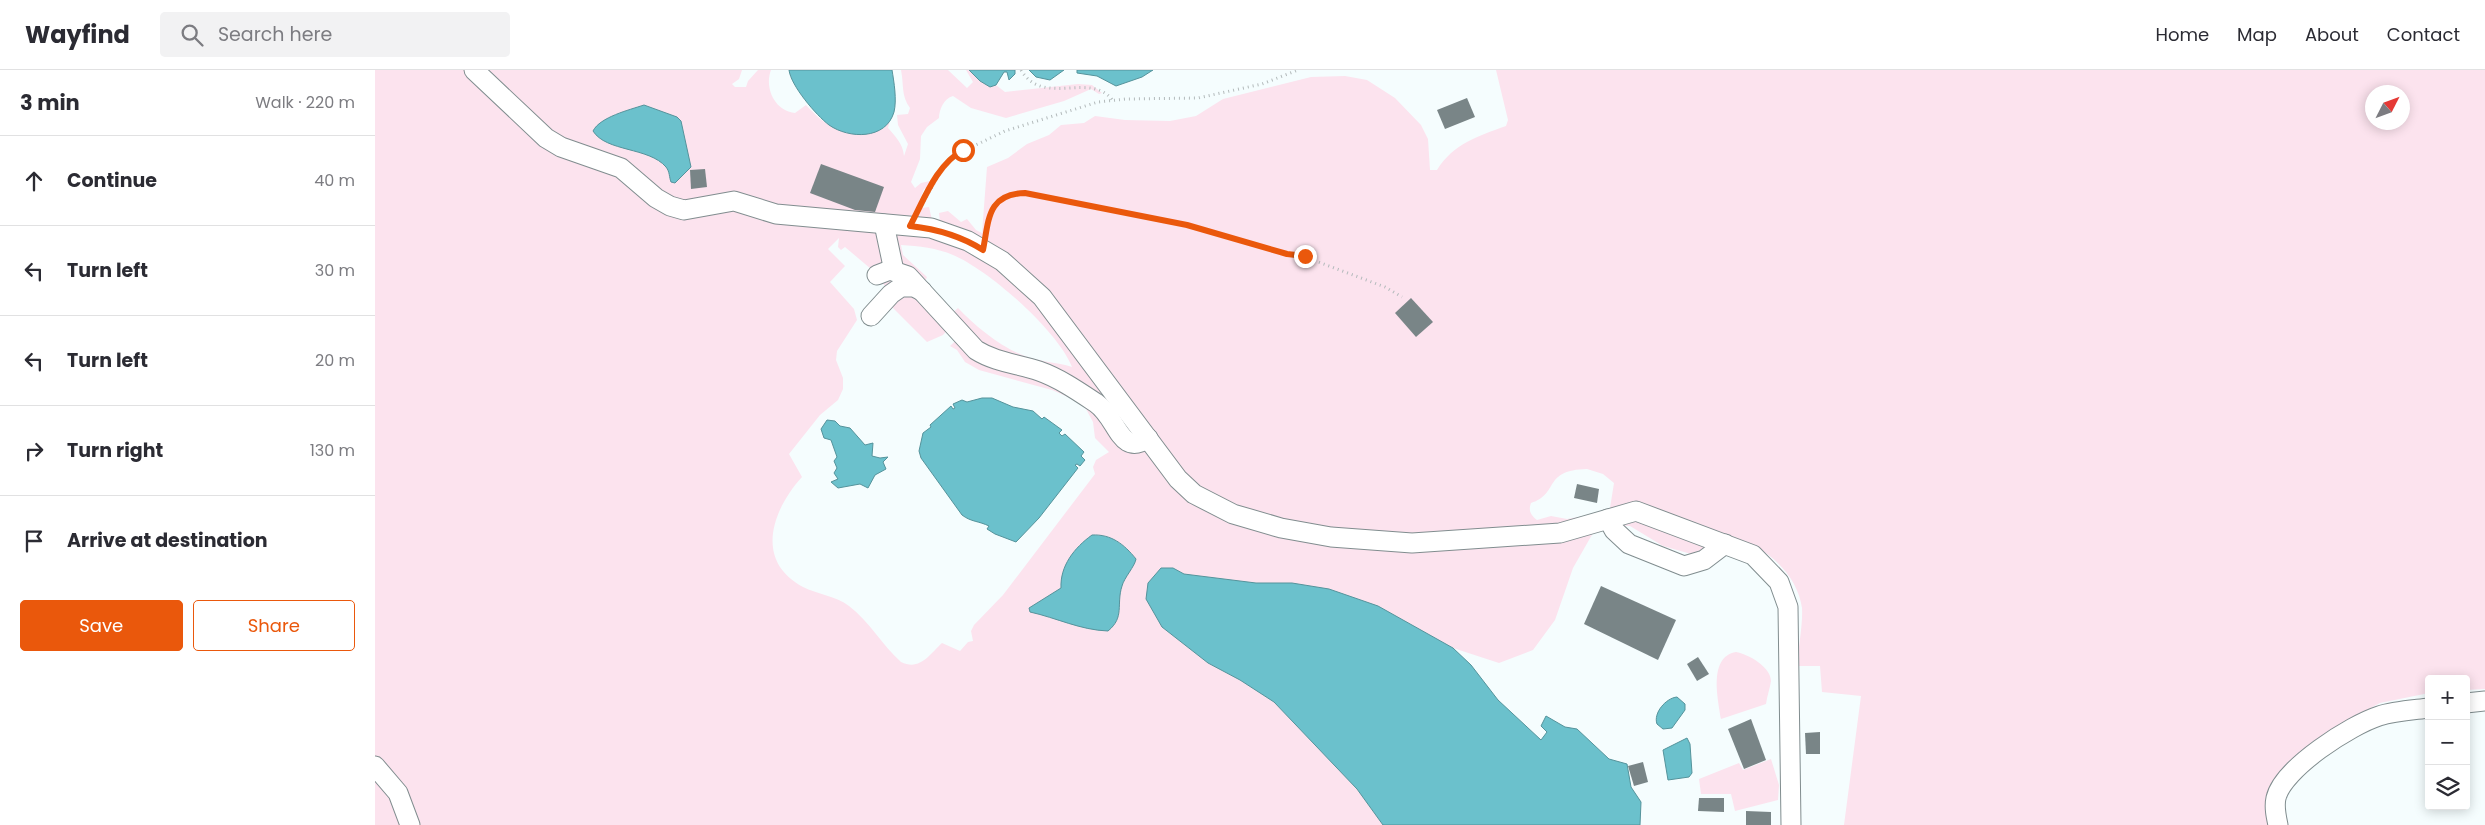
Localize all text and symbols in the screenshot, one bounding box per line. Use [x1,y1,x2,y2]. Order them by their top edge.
search box [160,12,510,57]
text: Wayfind [25,18,130,51]
icon: search [178,21,206,49]
text: Search here [218,21,332,48]
text: Home [2155,22,2209,47]
text: Map [2237,22,2277,47]
text: About [2305,22,2359,47]
text: Contact [2387,22,2460,47]
north arrow [2365,85,2410,130]
text: 3 min [20,88,80,117]
text: Walk · 220 m [255,91,355,114]
route start [952,139,975,162]
icon: ahead [20,167,48,195]
text: Continue [67,167,157,194]
text: 40 m [314,169,355,192]
route end [1294,245,1317,268]
icon: left [20,257,48,285]
text: Turn left [67,257,148,284]
text: 30 m [315,259,355,282]
icon: left [20,347,48,375]
text: Turn left [67,347,148,374]
text: 20 m [315,349,355,372]
icon: right [20,437,48,465]
text: Turn right [67,437,163,464]
text: 130 m [310,439,355,462]
icon: arrive [20,527,48,555]
text: Arrive at destination [67,527,268,554]
button: Save [20,600,183,651]
button: Share [193,600,355,651]
map controls [2425,675,2470,810]
button: + [2425,675,2470,720]
button: − [2425,720,2470,765]
button: layers [2425,765,2470,810]

